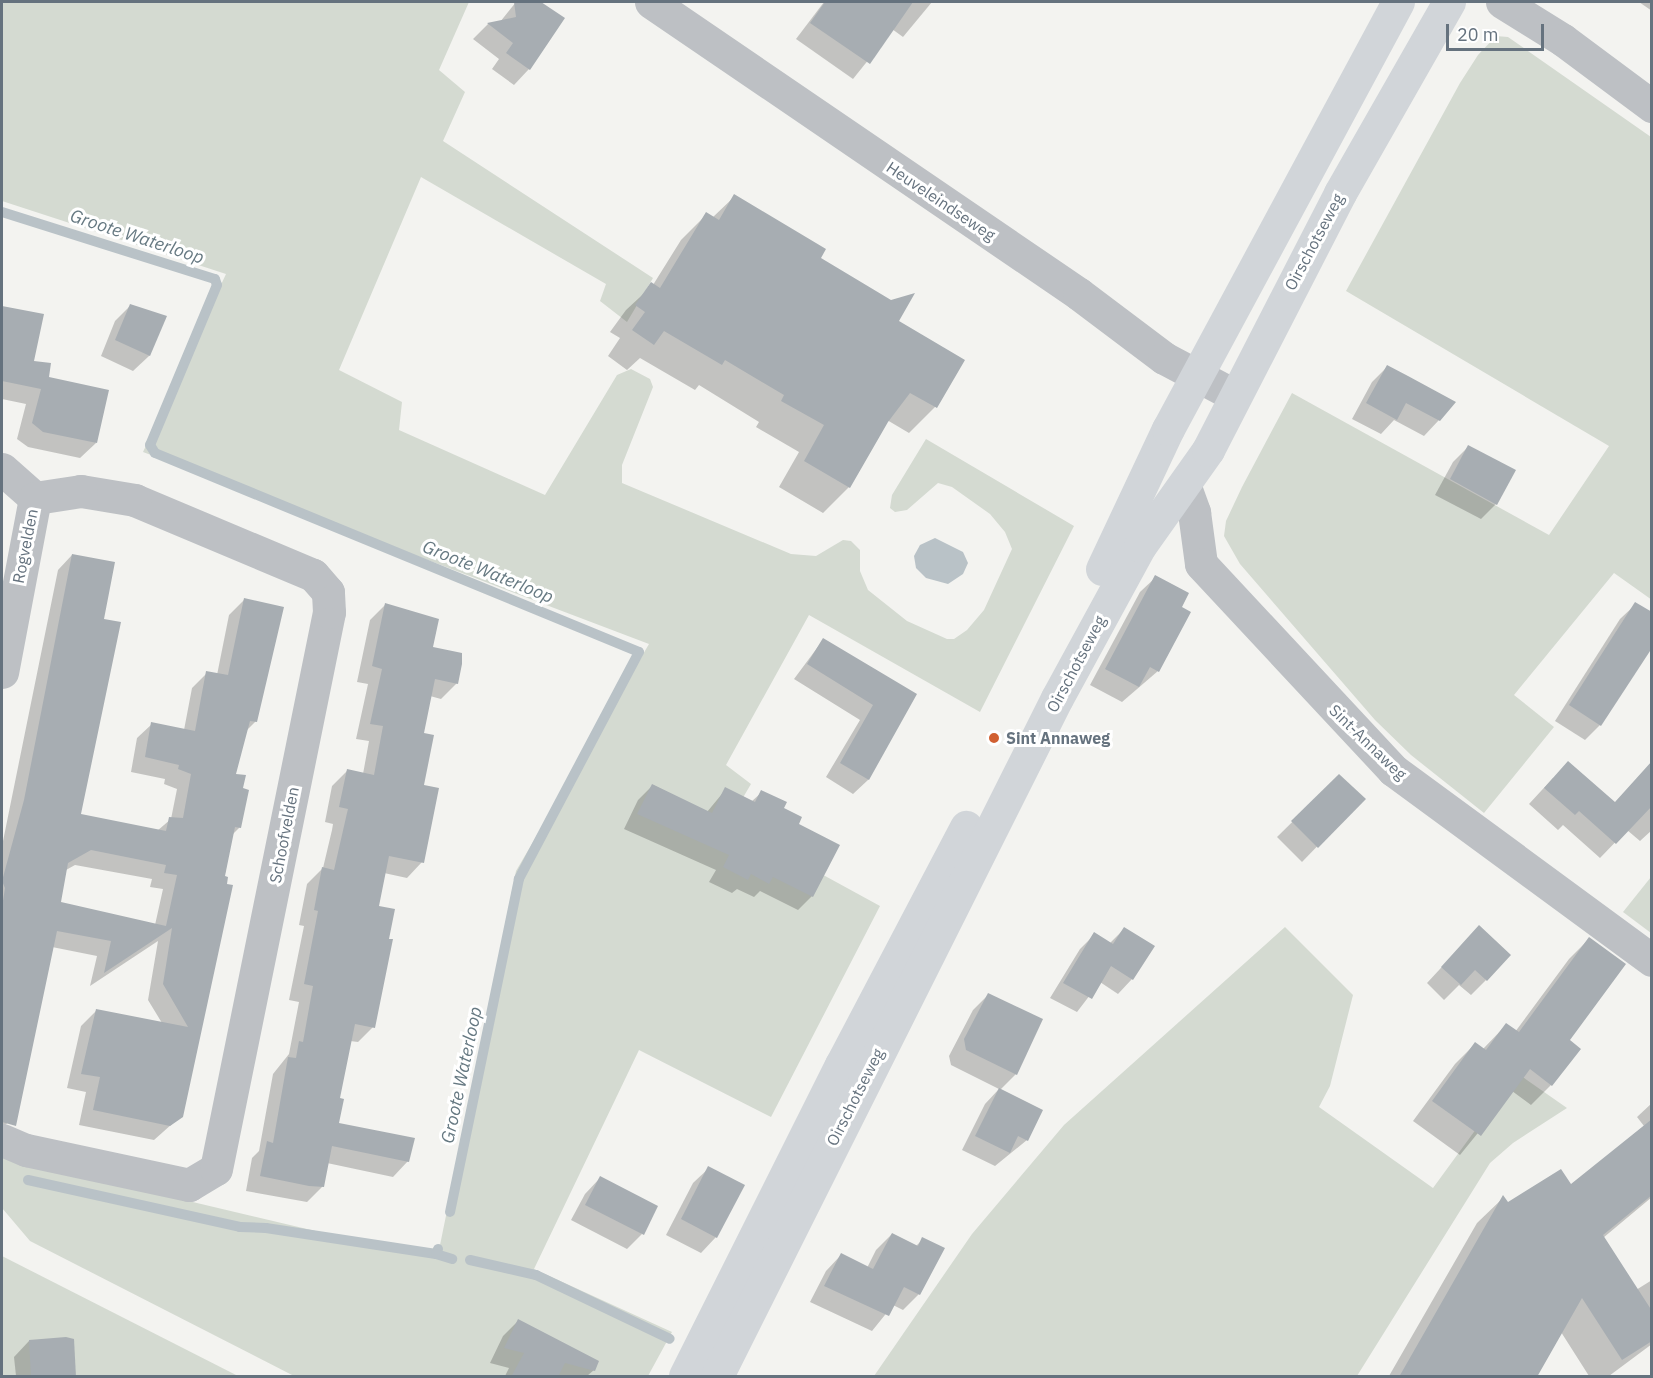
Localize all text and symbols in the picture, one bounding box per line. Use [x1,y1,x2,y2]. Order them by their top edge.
scale bar [1449,12,1546,50]
text: 20 m [1457,23,1499,46]
street label: Heuveleindseweg [883,157,999,245]
street label: Oirschotseweg [1280,190,1348,294]
water label: Groote Waterloop [67,205,207,269]
street label: Rogvelden [8,507,42,585]
water label: Groote Waterloop [419,536,557,608]
street label: Oirschotseweg [1042,612,1110,716]
street label: Sint-Annaweg [1325,700,1411,784]
place label: Sint Annaweg [1006,728,1110,748]
marker: Sint Annaweg [987,731,1001,745]
street label: Schoofvelden [265,785,303,885]
water label: Groote Waterloop [437,1005,487,1145]
street label: Oirschotseweg [822,1045,888,1149]

